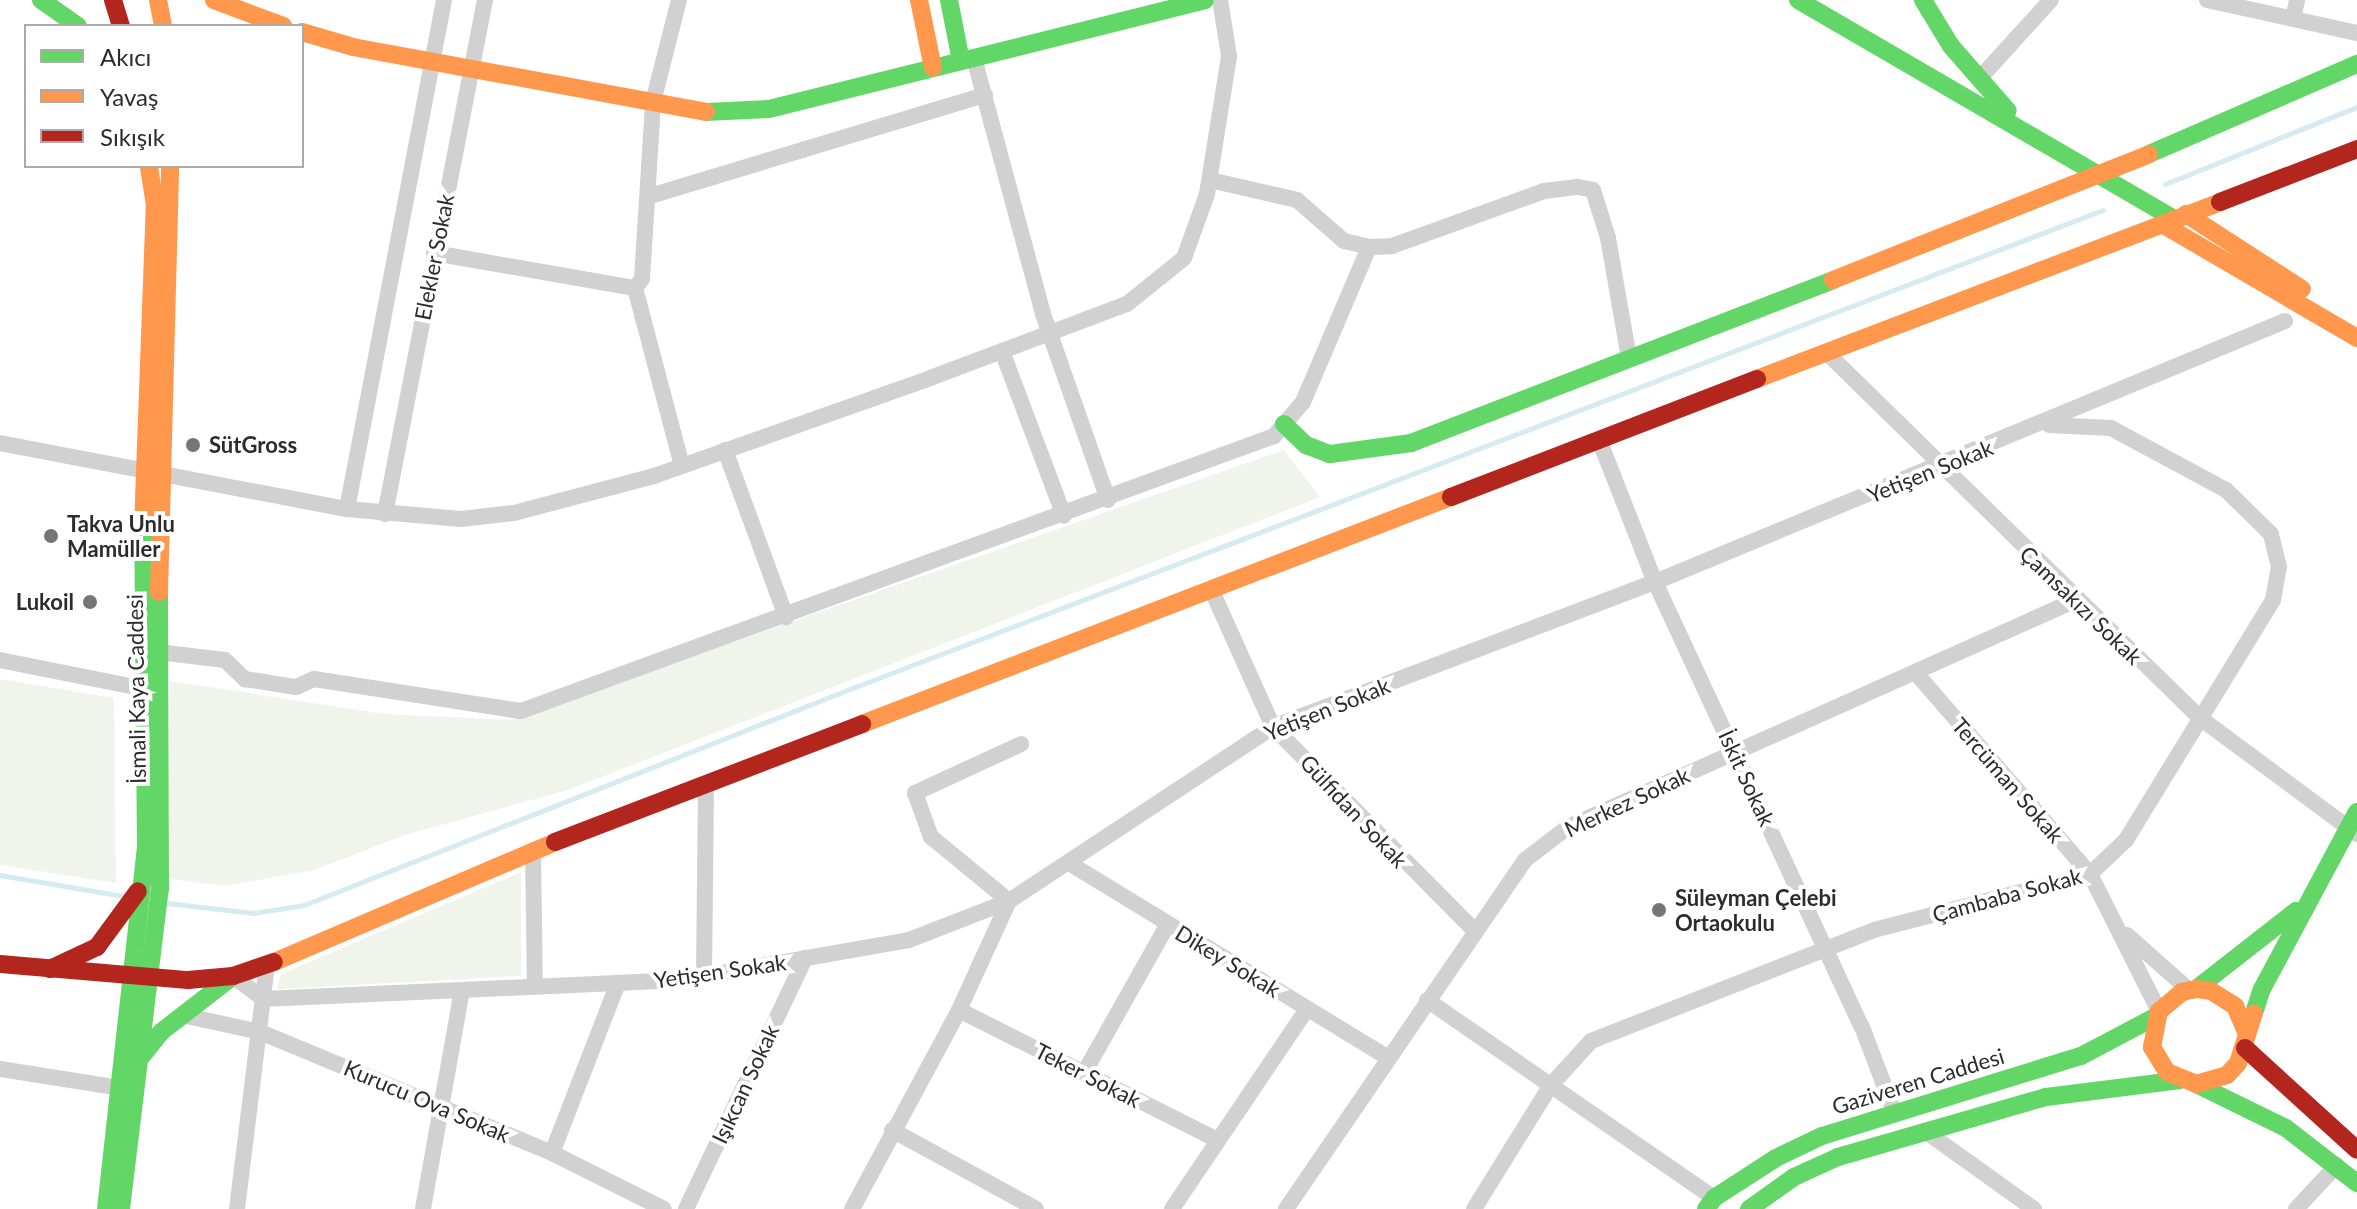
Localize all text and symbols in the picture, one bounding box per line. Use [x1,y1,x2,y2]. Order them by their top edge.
legend [24,24,304,168]
text: Akıcı [100,42,151,71]
text: Yavaş [100,82,158,111]
text: Sıkışık [100,122,165,151]
street label: Elekler Sokak [409,191,459,323]
place label: SütGross [209,432,297,458]
street label: Yetişen Sokak [1863,434,1997,508]
marker: SütGross [184,436,202,454]
place label: Takva Unlu Mamüller [67,510,175,562]
marker: Takva Unlu Mamüller [42,527,60,545]
street label: Çamsakızı Sokak [2015,540,2147,670]
place label: Lukoil [16,589,74,615]
marker: Lukoil [81,593,99,611]
street label: İsmali Kaya Caddesi [121,594,151,784]
street label: Yetişen Sokak [1260,672,1394,746]
street label: Tercüman Sokak [1947,712,2069,848]
street label: İskit Sokak [1713,726,1781,830]
street label: Gülfidan Sokak [1295,749,1413,873]
street label: Merkez Sokak [1560,761,1694,843]
street label: Çambaba Sokak [1929,862,2085,928]
place label: Süleyman Çelebi Ortaokulu [1675,884,1836,936]
marker: Süleyman Çelebi Ortaokulu [1650,901,1668,919]
street label: Dikey Sokak [1171,919,1285,1003]
street label: Yetişen Sokak [652,949,788,993]
street label: Işıkcan Sokak [706,1020,784,1148]
street label: Teker Sokak [1031,1037,1145,1113]
street label: Gaziveren Caddesi [1829,1042,2007,1120]
street label: Kurucu Ova Sokak [340,1054,514,1148]

